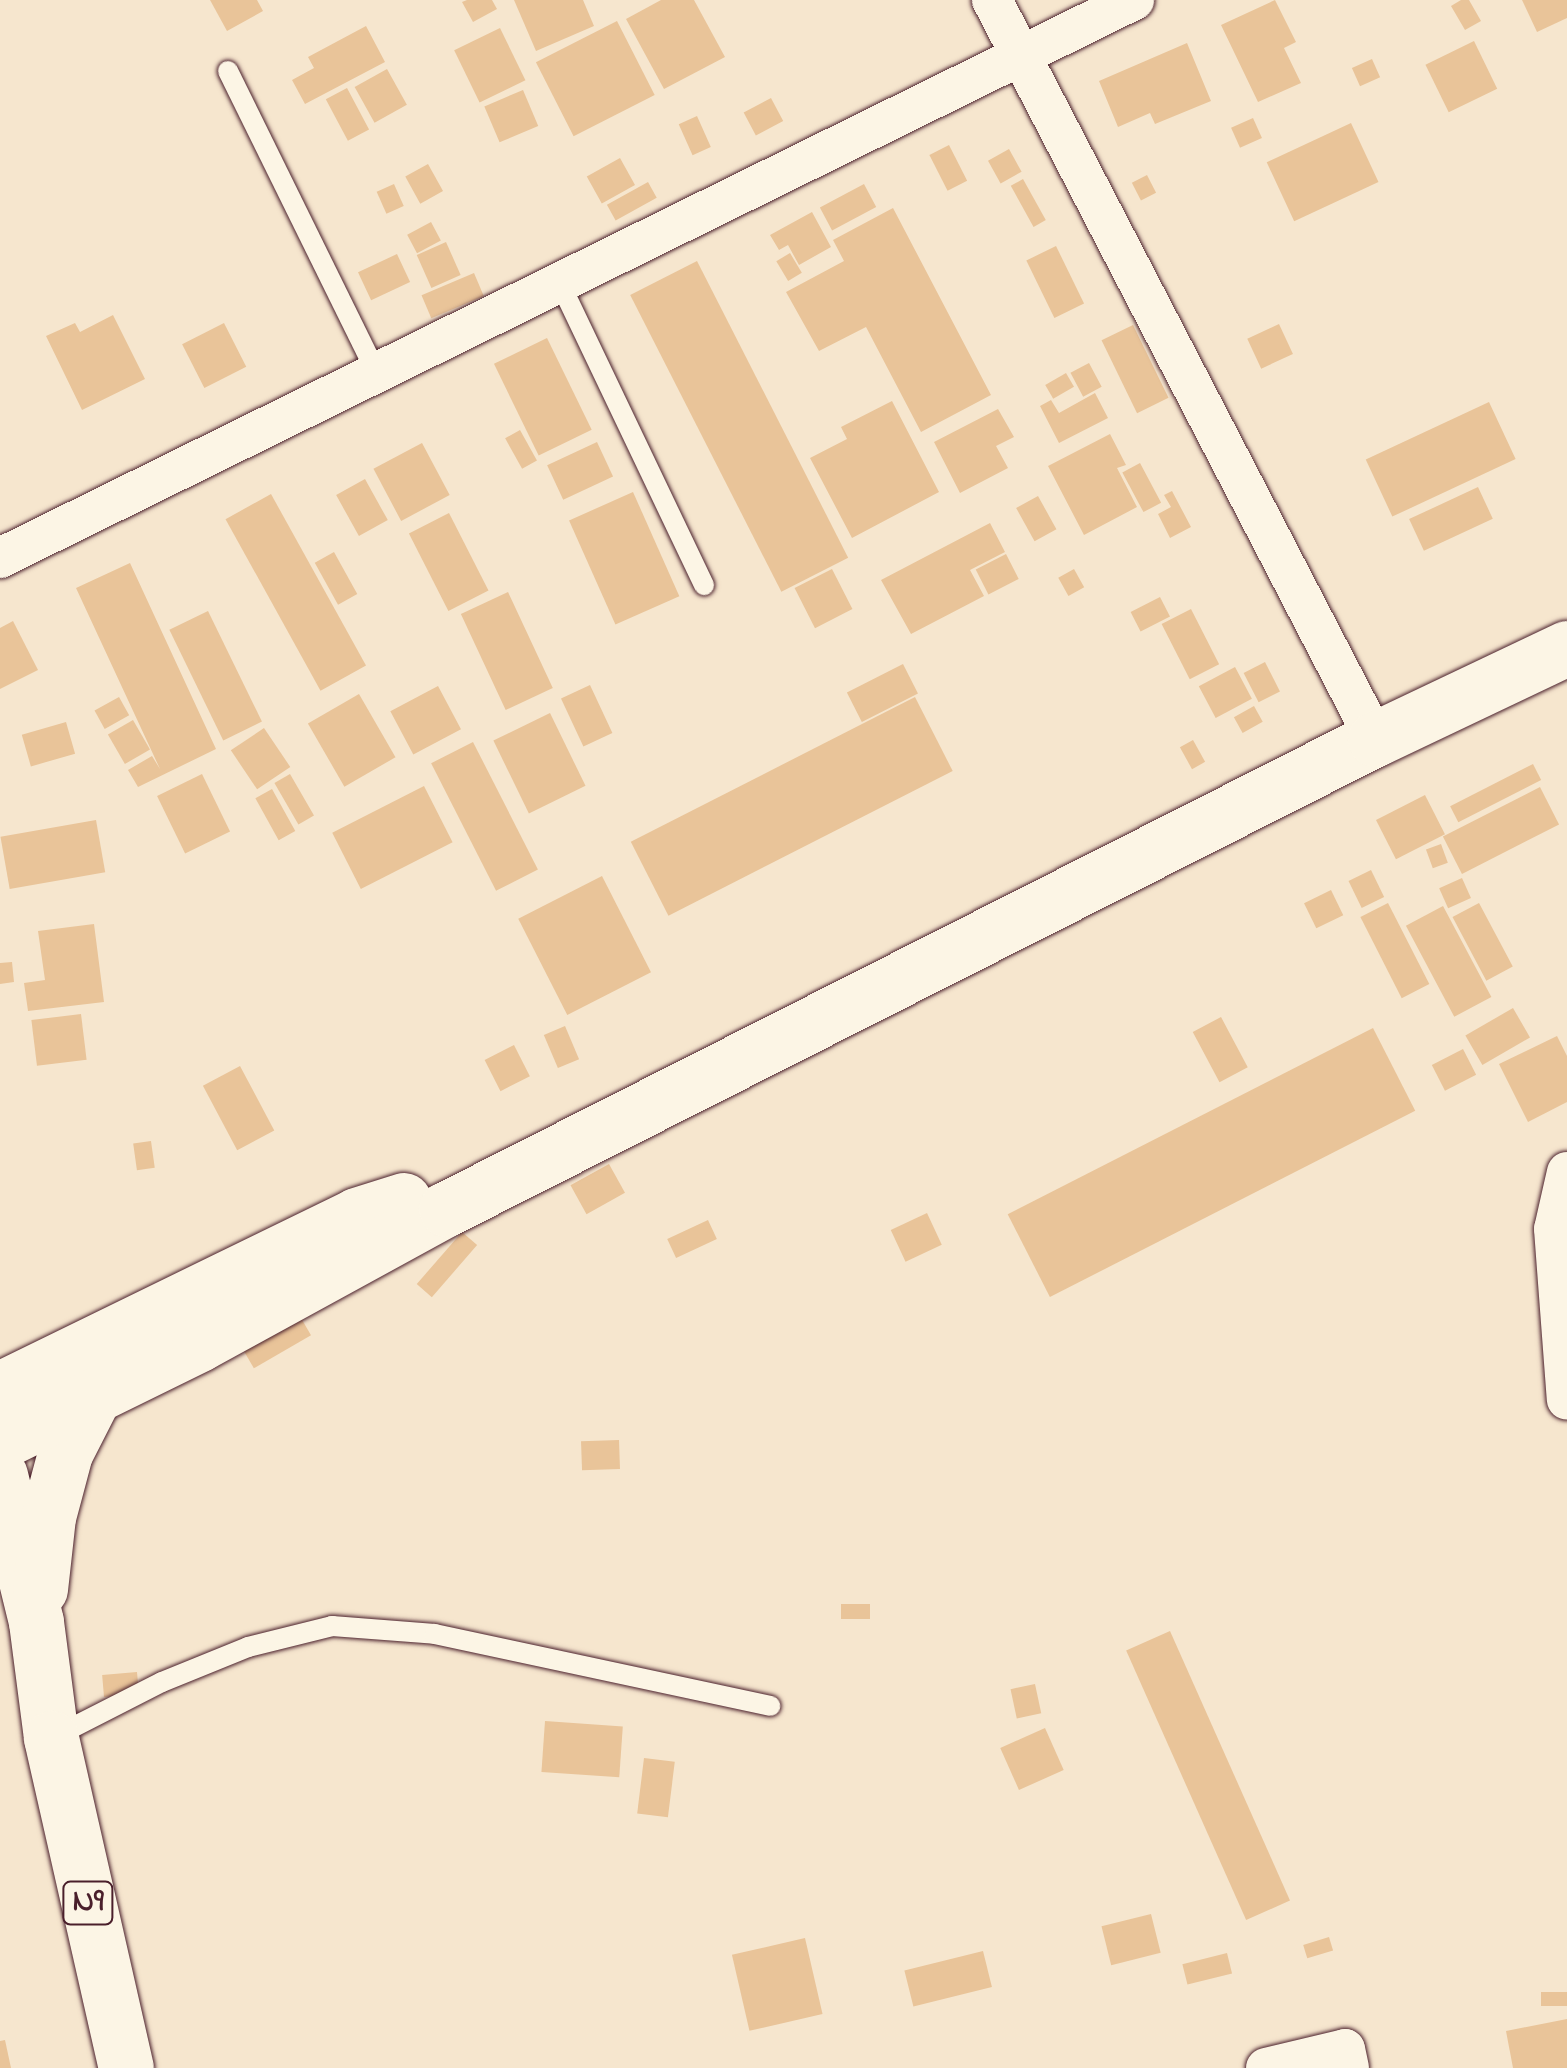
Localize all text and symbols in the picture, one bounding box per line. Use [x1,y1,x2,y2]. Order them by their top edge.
road number: N9 [61,1876,116,1930]

